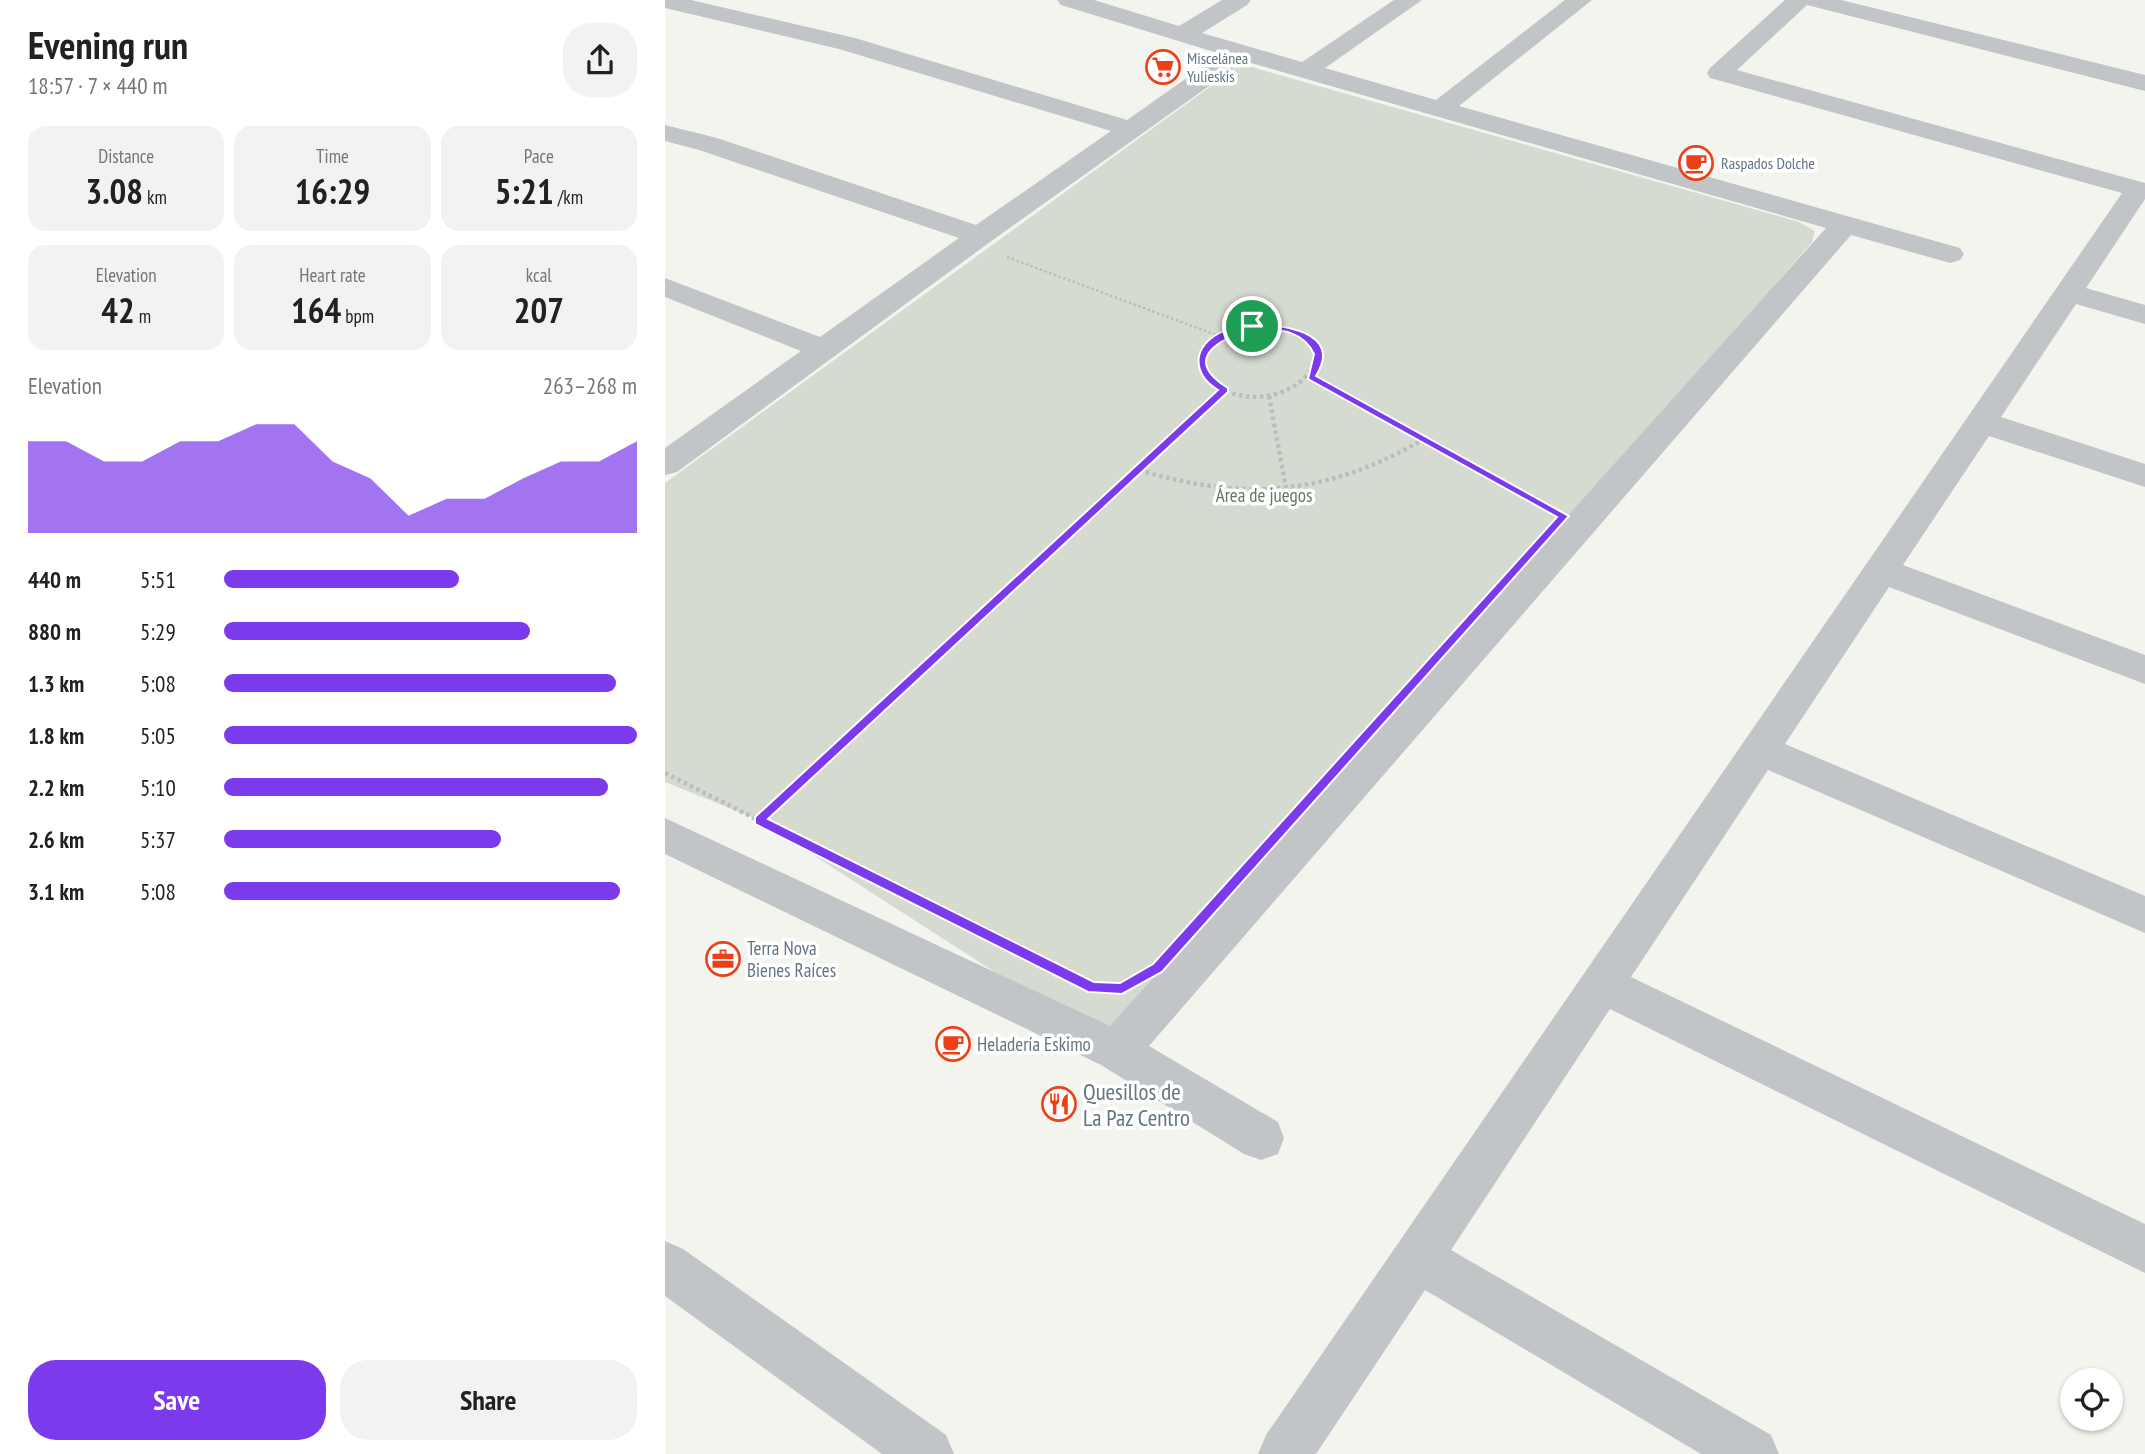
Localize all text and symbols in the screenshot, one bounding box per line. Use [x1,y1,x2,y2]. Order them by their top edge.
text: Evening run [28,20,188,69]
button: share [563,23,637,97]
supermarket icon: Miscelánea Yulieskis [1144,48,1182,86]
place label: Miscelánea Yulieskis [1187,48,1248,86]
text: 18:57 · 7 × 440 m [28,71,167,100]
text: Distance [98,144,154,168]
text: Time [316,144,349,168]
text: Pace [524,144,554,168]
cafe icon: Raspados Dolche [1677,144,1715,182]
place label: Raspados Dolche [1721,153,1815,173]
text: 3.08 [85,168,143,214]
text: 16:29 [295,168,370,214]
text: 5:21 [495,168,554,214]
text: km [143,185,167,209]
text: /km [554,185,583,209]
text: Elevation [96,263,157,287]
text: Heart rate [299,263,366,287]
text: kcal [526,263,552,287]
text: 42 [101,287,135,333]
text: 164 [291,287,341,333]
text: 207 [514,287,564,333]
pin [1222,296,1282,356]
text: m [135,304,151,328]
text: bpm [341,304,374,328]
icon: arrive [1233,307,1271,345]
text: Elevation [28,371,102,400]
text: 263–268 m [543,371,637,400]
park label: Área de juegos [1216,483,1312,507]
text: 440 m [28,565,81,594]
text: 5:51 [140,565,176,594]
text: 880 m [28,617,81,646]
text: 5:29 [140,617,176,646]
text: 1.3 km [28,669,84,698]
text: 5:08 [140,669,176,698]
text: 1.8 km [28,721,84,750]
text: 5:05 [140,721,176,750]
text: 2.2 km [28,773,84,802]
text: 5:10 [140,773,176,802]
text: 2.6 km [28,825,84,854]
text: 5:37 [140,825,176,854]
text: 3.1 km [28,877,84,906]
text: 5:08 [140,877,176,906]
place label: Terra Nova Bienes Raíces [747,936,836,982]
office icon: Terra Nova Bienes Raíces [704,940,742,978]
cafe icon: Heladería Eskimo [934,1025,972,1063]
place label: Heladería Eskimo [977,1032,1091,1056]
place label: Quesillos de La Paz Centro [1083,1077,1190,1132]
restaurant icon: Quesillos de La Paz Centro [1040,1085,1078,1123]
button: Save [28,1360,326,1440]
button: Share [340,1360,637,1440]
map controls [2060,1368,2123,1431]
button: locate [2060,1368,2123,1431]

